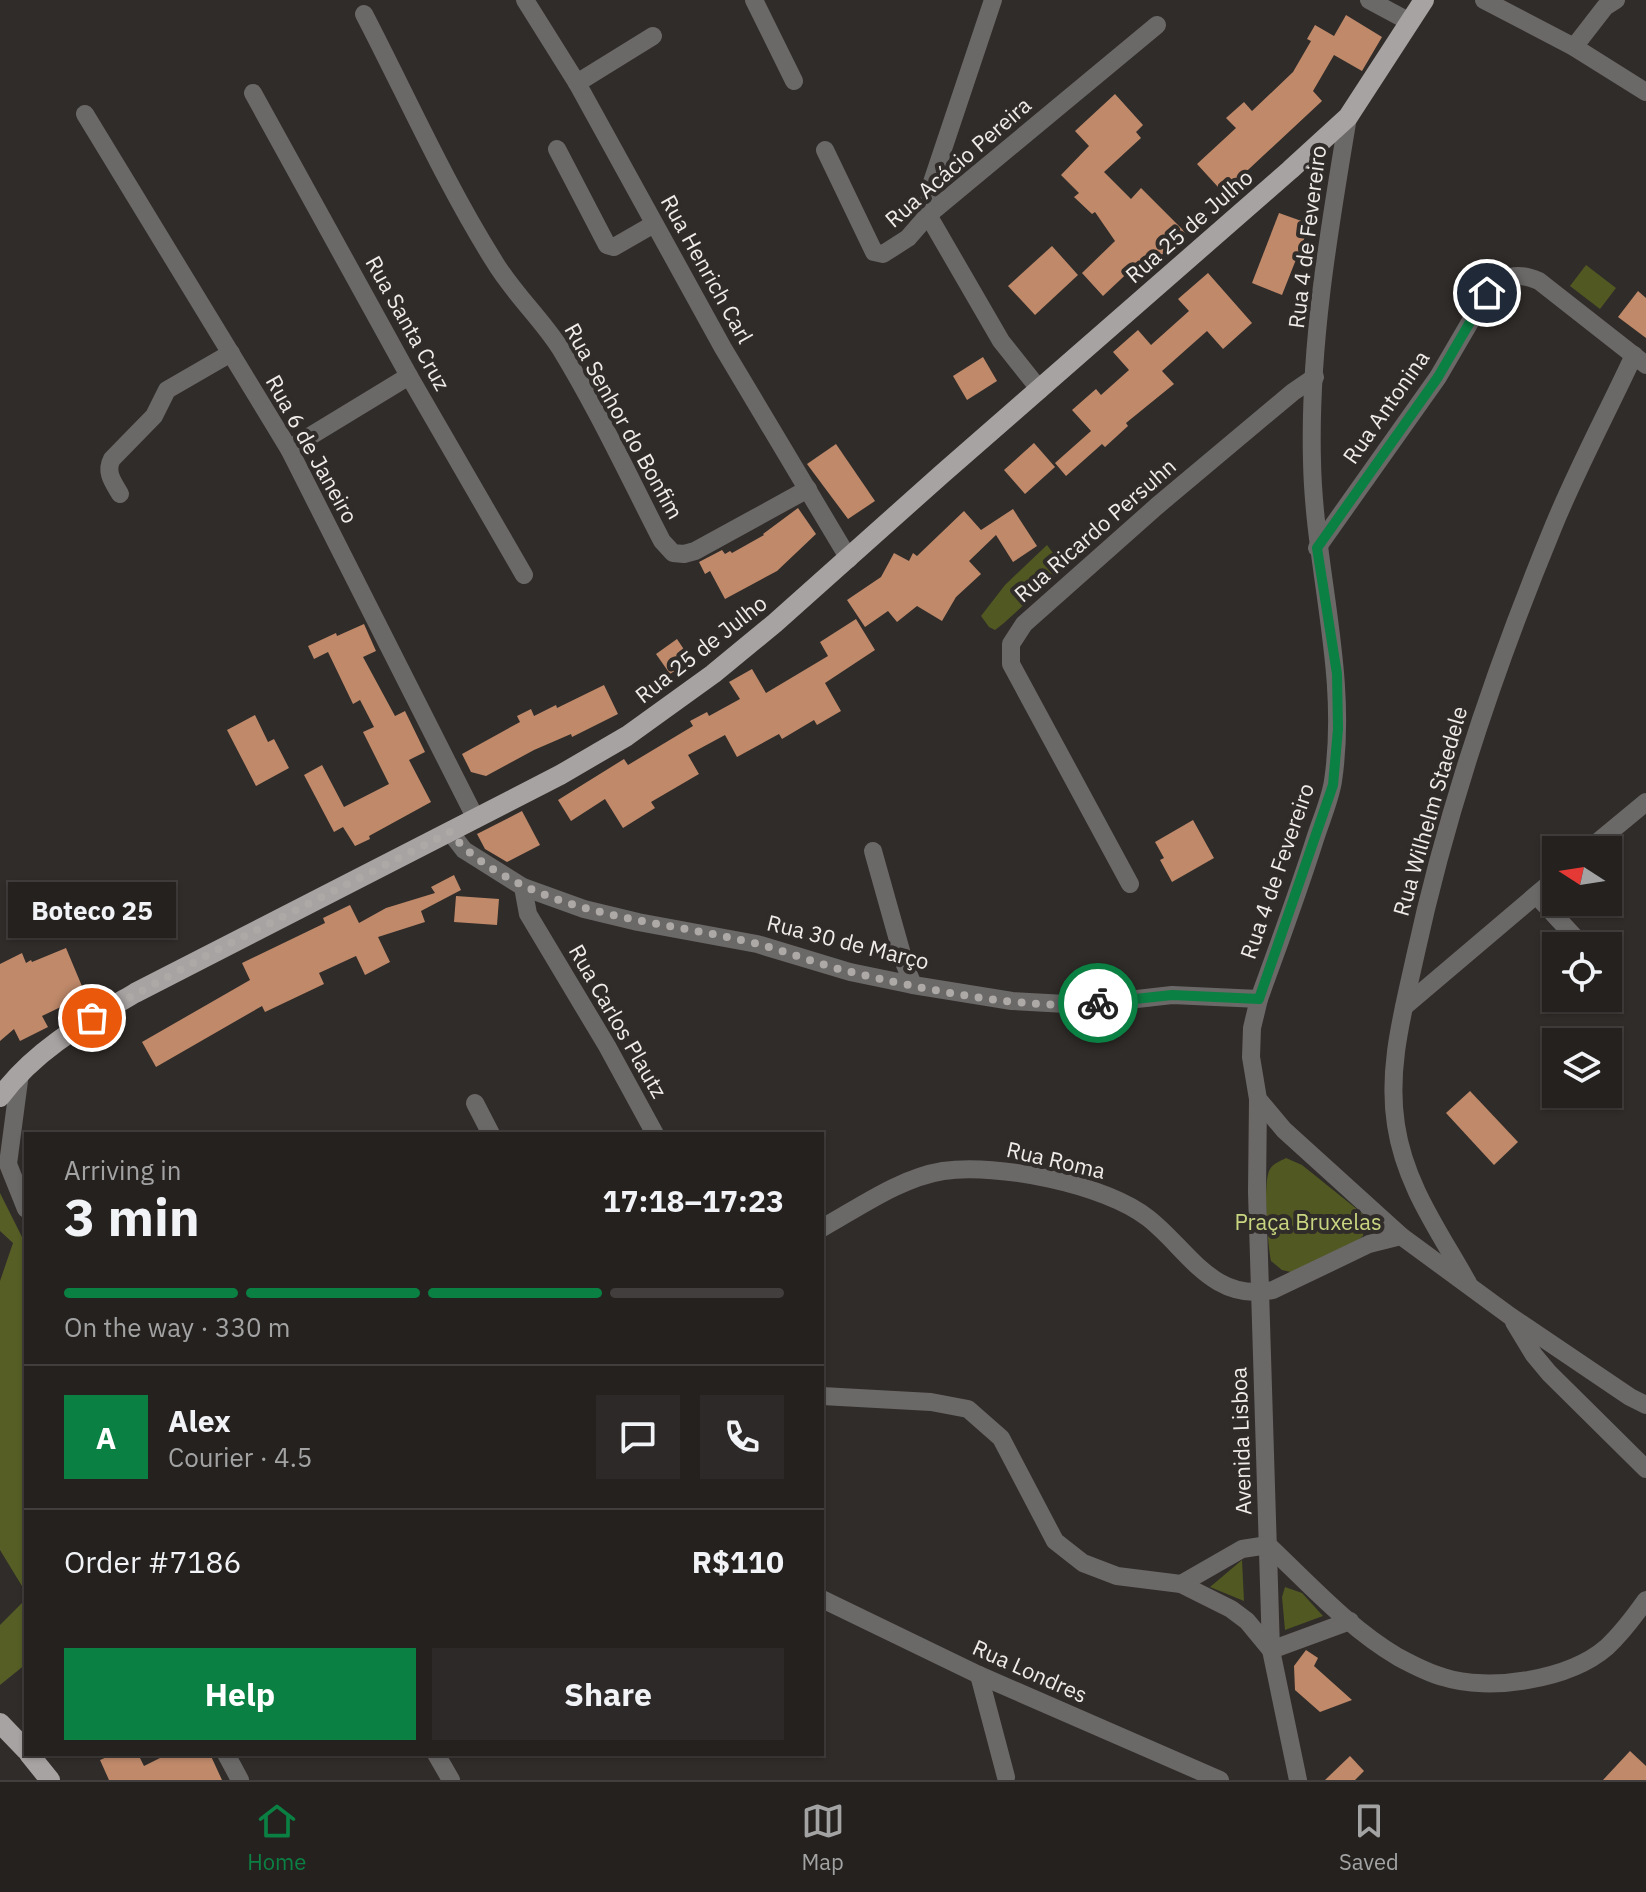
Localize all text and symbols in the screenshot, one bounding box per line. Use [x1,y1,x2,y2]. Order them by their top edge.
street label: Rua Acácio Pereira [878,90,1037,233]
street label: Rua 4 de Fevereiro [1281,144,1332,330]
street label: Rua 25 de Julho [1119,162,1258,289]
street label: Rua Henrich Carl [655,189,760,348]
street label: Rua Santa Cruz [359,250,457,395]
pin [1453,259,1521,327]
icon: home [1465,271,1509,315]
street label: Rua Senhor do Bonfim [558,317,690,524]
street label: Rua Antonina [1336,344,1436,469]
street label: Rua 6 de Janeiro [260,369,365,528]
street label: Rua Ricardo Persuhn [1008,451,1182,608]
street label: Rua 25 de Julho [629,588,773,709]
street label: Rua Wilhelm Staedele [1386,703,1473,919]
street label: Rua 4 de Fevereiro [1233,779,1320,963]
north arrow [1542,836,1622,916]
map controls [1542,836,1622,1108]
callout: Boteco 25 [8,882,176,938]
text: Boteco 25 [31,893,153,927]
street label: Rua 30 de Março [764,907,932,976]
button: locate [1542,932,1622,1012]
street label: Rua Carlos Plautz [563,939,674,1103]
courier [1058,963,1138,1043]
icon: bike [1076,981,1120,1025]
pin [58,984,126,1052]
icon: bag [70,996,114,1040]
button: layers [1542,1028,1622,1108]
street label: Rua Roma [1004,1134,1109,1185]
text: Arriving in [64,1153,181,1187]
text: 17:18–17:23 [603,1181,784,1220]
text: 3 min [64,1183,200,1250]
park label: Praça Bruxelas [1234,1207,1382,1236]
text: On the way · 330 m [64,1310,290,1344]
street label: Avenida Lisboa [1223,1366,1258,1516]
button: chat [596,1395,680,1479]
button: phone [700,1395,784,1479]
text: Alex [168,1401,231,1440]
text: A [96,1418,116,1457]
text: Courier · 4.5 [168,1440,312,1474]
text: Order #7186 [64,1542,241,1581]
text: R$110 [692,1542,784,1581]
street label: Rua Londres [968,1632,1092,1709]
button: Help [64,1648,416,1740]
button: Share [432,1648,784,1740]
tab: Home [247,1799,306,1876]
tab: Map [801,1799,845,1876]
tab: Saved [1339,1799,1399,1876]

